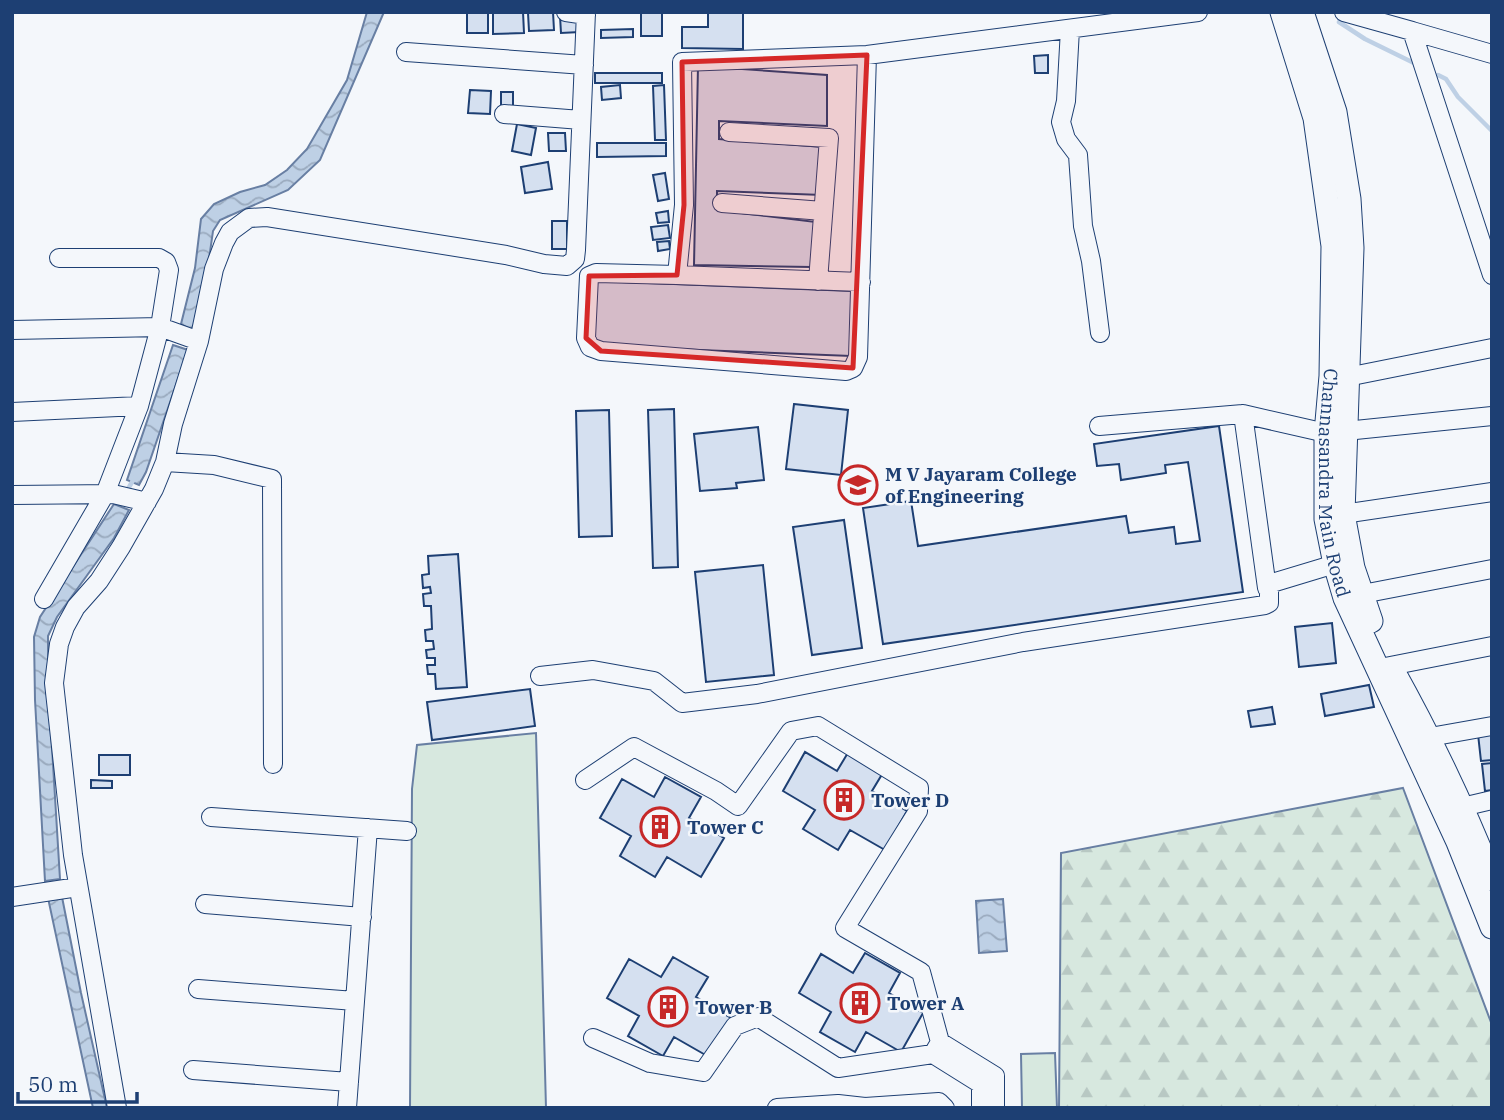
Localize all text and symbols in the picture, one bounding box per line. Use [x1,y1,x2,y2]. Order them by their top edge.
street label: Channasandra Main Road [1314,368,1356,600]
place label: M V Jayaram College of Engineering [885,462,1077,508]
school or university icon: M V Jayaram College of Engineering [837,464,879,506]
building icon: Tower D [823,779,865,821]
place label: Tower D [871,788,949,812]
building icon: Tower C [639,806,681,848]
place label: Tower C [687,815,764,839]
building icon: Tower A [839,982,881,1024]
building icon: Tower B [647,986,689,1028]
place label: Tower A [887,991,965,1015]
place label: Tower B [695,995,772,1019]
scale bar [18,1060,136,1104]
text: 50 m [28,1070,78,1098]

